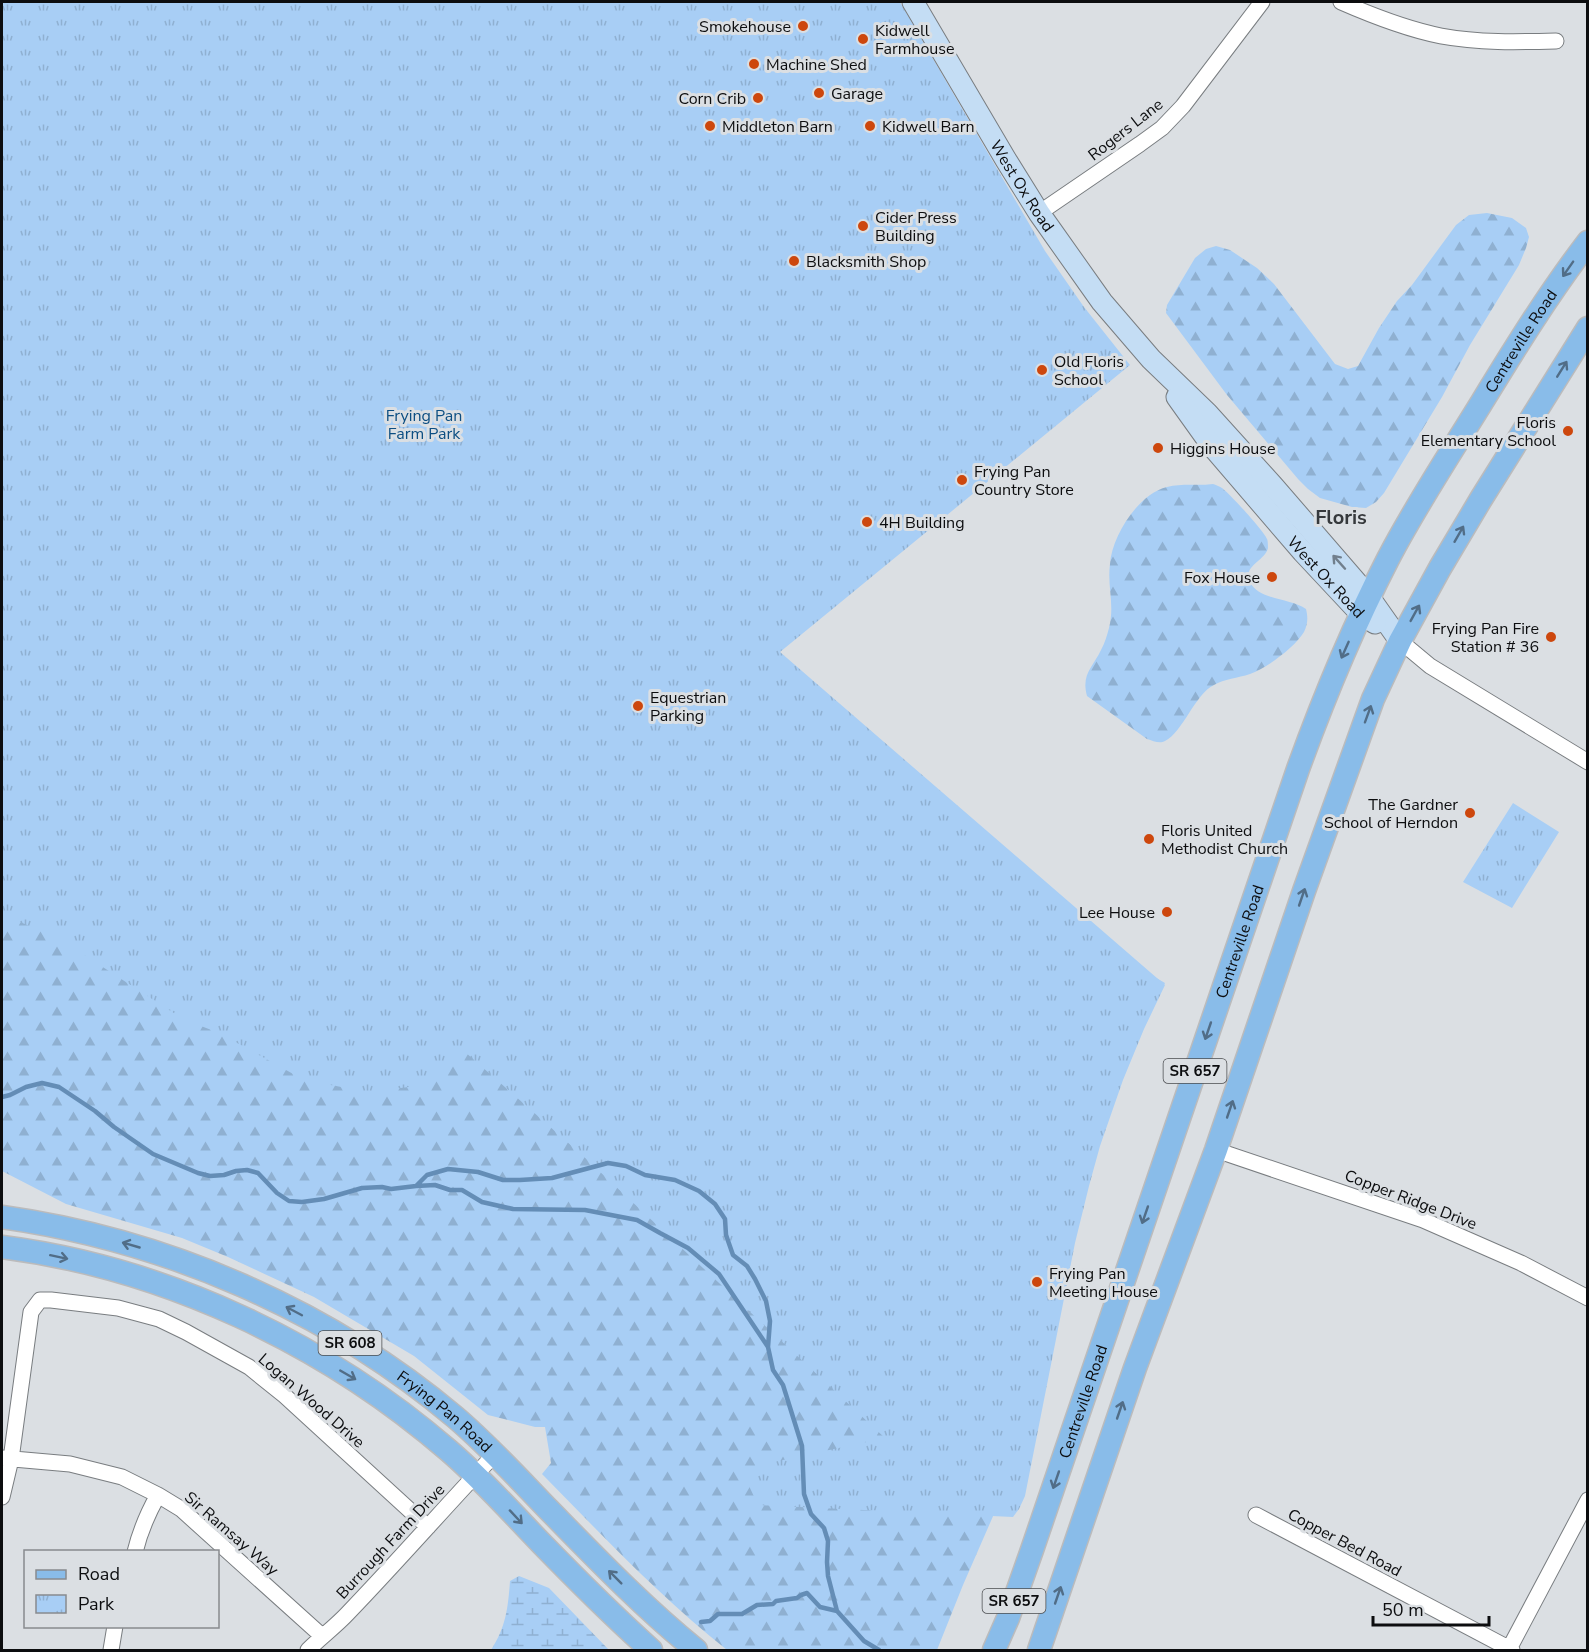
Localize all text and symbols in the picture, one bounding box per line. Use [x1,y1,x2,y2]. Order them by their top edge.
place label: Smokehouse [699,16,791,38]
marker: Smokehouse [796,19,810,33]
place label: Kidwell Farmhouse [875,20,955,60]
marker: Kidwell Farmhouse [856,32,870,46]
place label: Machine Shed [766,54,867,76]
marker: Machine Shed [747,57,761,71]
place label: Garage [831,83,883,105]
marker: Garage [812,86,826,100]
place label: Corn Crib [678,88,746,110]
marker: Corn Crib [751,91,765,105]
street label: Rogers Lane [1084,94,1168,166]
place label: Middleton Barn [722,116,833,138]
place label: Kidwell Barn [882,116,975,138]
marker: Middleton Barn [703,119,717,133]
marker: Kidwell Barn [863,119,877,133]
street label: West Ox Road [985,136,1059,237]
place label: Cider Press Building [875,207,957,247]
marker: Cider Press Building [856,219,870,233]
place label: Blacksmith Shop [806,251,926,273]
marker: Blacksmith Shop [787,254,801,268]
one-way arrow [1562,260,1574,276]
street label: Centreville Road [1480,285,1563,397]
place label: Old Floris School [1054,351,1124,391]
one-way arrow [1557,361,1569,378]
marker: Old Floris School [1035,363,1049,377]
park label: Frying Pan Farm Park [386,405,462,445]
place label: Floris Elementary School [1421,412,1556,452]
marker: Floris Elementary School [1561,424,1575,438]
place label: Higgins House [1170,438,1276,460]
marker: Higgins House [1151,441,1165,455]
place label: Frying Pan Country Store [974,461,1074,501]
marker: Frying Pan Country Store [955,473,969,487]
district label: Floris [1315,504,1367,531]
place label: 4H Building [879,512,965,534]
marker: 4H Building [860,515,874,529]
one-way arrow [1454,526,1466,543]
street label: West Ox Road [1282,532,1369,623]
one-way arrow [1332,554,1346,569]
place label: Fox House [1184,567,1260,589]
marker: Fox House [1265,570,1279,584]
one-way arrow [1409,605,1421,622]
place label: Frying Pan Fire Station # 36 [1432,618,1539,658]
marker: Frying Pan Fire Station # 36 [1544,630,1558,644]
one-way arrow [1339,640,1351,658]
place label: Equestrian Parking [650,687,726,727]
marker: Equestrian Parking [631,699,645,713]
one-way arrow [1363,705,1374,724]
place label: The Gardner School of Herndon [1324,794,1458,834]
marker: The Gardner School of Herndon [1463,806,1477,820]
place label: Floris United Methodist Church [1161,820,1288,860]
marker: Floris United Methodist Church [1142,832,1156,846]
street label: Centreville Road [1211,882,1270,1001]
one-way arrow [1297,888,1308,907]
place label: Lee House [1079,902,1155,924]
marker: Lee House [1160,905,1174,919]
one-way arrow [1202,1021,1213,1040]
road number: SR 657 [1164,1059,1226,1083]
one-way arrow [1225,1100,1236,1119]
street label: Copper Ridge Drive [1341,1165,1480,1235]
one-way arrow [1139,1205,1150,1224]
one-way arrow [122,1239,141,1250]
one-way arrow [49,1252,68,1263]
place label: Frying Pan Meeting House [1049,1263,1158,1303]
marker: Frying Pan Meeting House [1030,1275,1044,1289]
one-way arrow [286,1305,303,1317]
road number: SR 608 [318,1331,382,1355]
street label: Centreville Road [1054,1342,1113,1462]
street label: Logan Wood Drive [253,1348,369,1453]
street label: Frying Pan Road [392,1366,497,1458]
one-way arrow [339,1370,356,1382]
one-way arrow [1116,1402,1127,1420]
one-way arrow [1049,1470,1060,1488]
street label: Burrough Farm Drive [332,1479,450,1604]
street label: Sir Ramsay Way [180,1487,284,1581]
street label: Copper Bed Road [1284,1504,1405,1582]
one-way arrow [509,1509,524,1524]
legend [24,1550,219,1628]
text: Road [78,1562,120,1586]
one-way arrow [608,1570,622,1585]
one-way arrow [1054,1586,1065,1605]
road number: SR 657 [982,1589,1046,1613]
scale bar [1373,1589,1488,1627]
text: Park [78,1592,115,1616]
text: 50 m [1382,1598,1424,1622]

